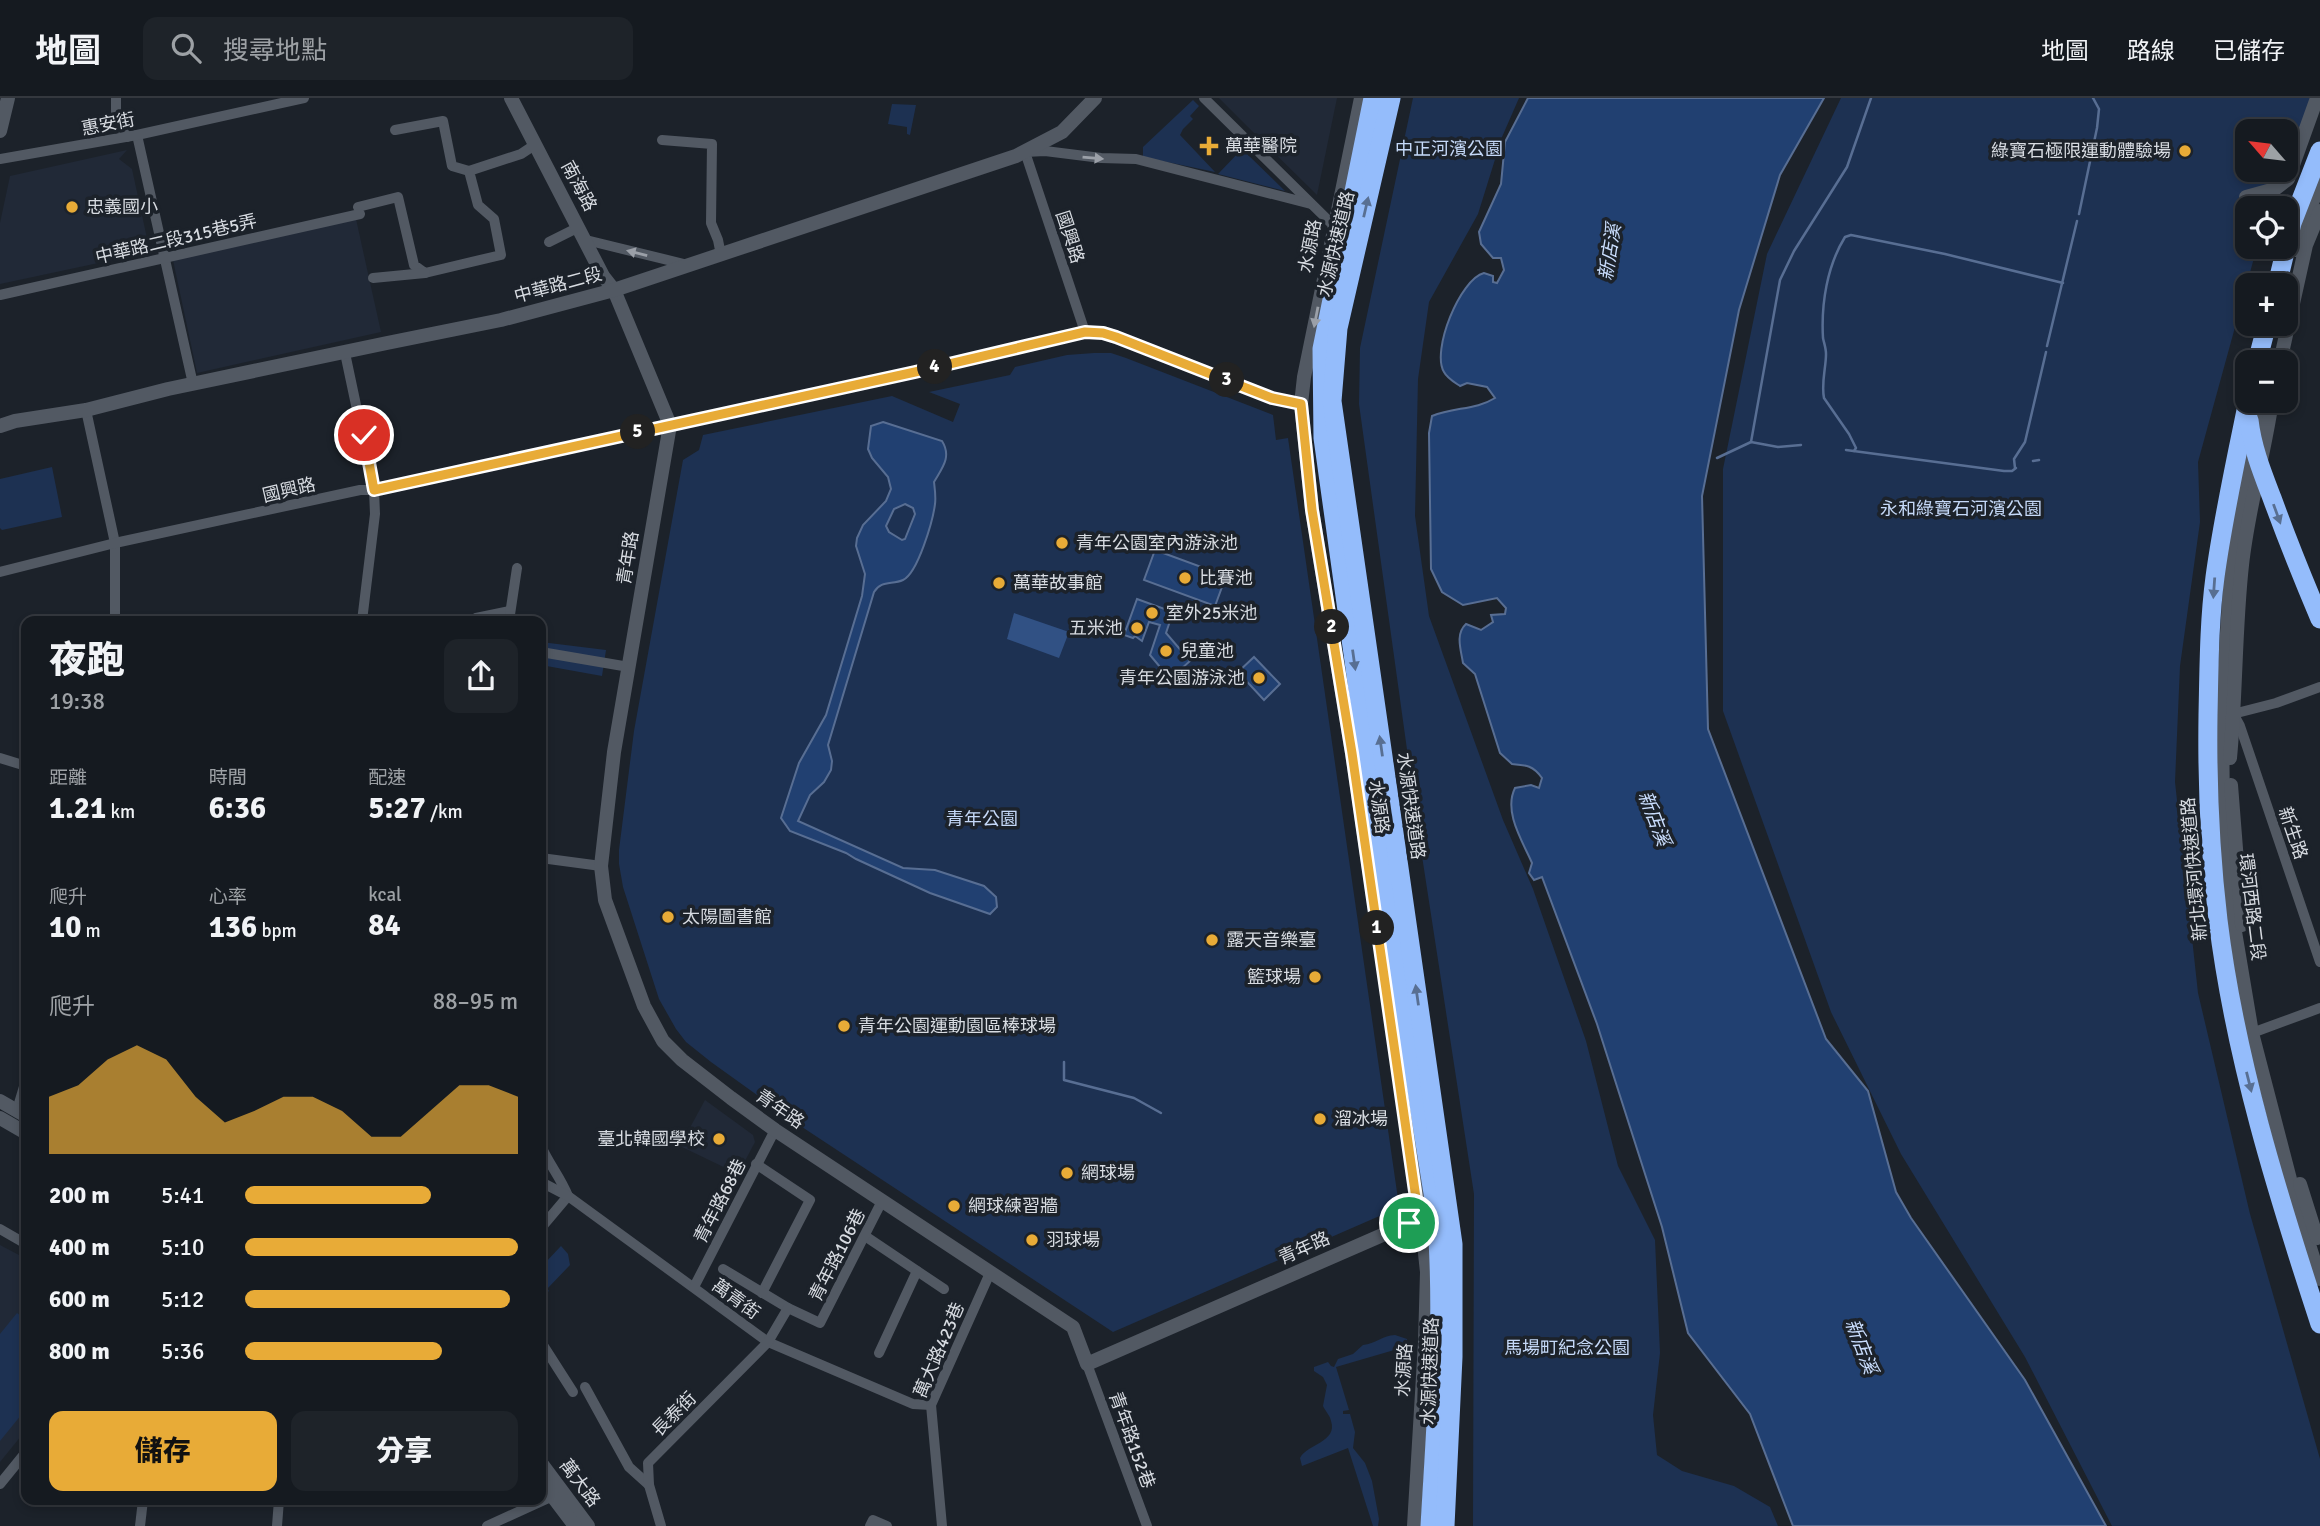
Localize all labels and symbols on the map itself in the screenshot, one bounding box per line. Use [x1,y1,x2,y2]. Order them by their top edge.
street label: 惠安街 [79,108,137,140]
north arrow [2235,119,2298,182]
place label: 萬華醫院 [1225,135,1297,157]
marker: 萬華醫院 [1199,136,1219,156]
park label: 中正河濱公園 [1395,138,1503,160]
place label: 綠寶石極限運動體驗場 [1991,140,2171,162]
marker: 綠寶石極限運動體驗場 [2177,143,2193,159]
one-way arrow [1082,152,1104,163]
street label: 南海路 [557,157,601,215]
street label: 水源快速道路 [1313,189,1359,299]
place label: 忠義國小 [86,196,158,218]
one-way arrow [1361,196,1372,218]
marker: 忠義國小 [64,199,80,215]
street label: 國興路 [1051,208,1089,266]
street label: 中華路二段315巷5弄 [93,210,259,268]
street label: 水源路 [1294,217,1326,275]
water label: 新店溪 [1594,219,1627,282]
one-way arrow [626,247,648,258]
street label: 中華路二段 [512,263,604,307]
one-way arrow [1310,306,1321,328]
pin: 4 [918,350,953,384]
pin: 3 [1210,362,1244,398]
pin [334,405,394,465]
pin: 5 [620,414,656,450]
street label: 國興路 [260,473,318,507]
park label: 永和綠寶石河濱公園 [1880,498,2042,520]
one-way arrow [2272,504,2283,525]
street label: 青年路 [613,530,643,586]
place label: 青年公園室內游泳池 [1076,532,1238,554]
marker: 青年公園室內游泳池 [1054,535,1070,551]
place label: 比賽池 [1199,567,1253,589]
marker: 比賽池 [1177,570,1193,586]
place label: 萬華故事館 [1013,572,1103,594]
marker: 萬華故事館 [991,575,1007,591]
one-way arrow [2208,578,2219,600]
place label: 室外25米池 [1166,602,1257,624]
marker: 室外25米池 [1144,605,1160,621]
pin: 2 [1314,610,1350,644]
place label: 五米池 [1069,617,1123,639]
marker: 五米池 [1129,620,1145,636]
place label: 兒童池 [1180,640,1234,662]
marker: 兒童池 [1158,643,1174,659]
one-way arrow [1348,649,1359,671]
place label: 青年公園游泳池 [1119,667,1245,689]
marker: 青年公園游泳池 [1251,670,1267,686]
one-way arrow [1376,734,1387,756]
street label: 水源快速道路 [1393,751,1429,861]
street label: 水源路 [1364,779,1394,835]
water label: 新店溪 [1633,787,1677,852]
street label: 新北環河快速道路 [2177,796,2211,942]
street label: 新生路 [2274,804,2312,862]
park label: 青年公園 [946,808,1018,830]
street label: 環河西路二段 [2235,852,2269,962]
place label: 太陽圖書館 [682,906,772,928]
marker: 太陽圖書館 [660,909,676,925]
pin: 1 [1360,910,1394,946]
place label: 露天音樂臺 [1226,929,1316,951]
marker: 露天音樂臺 [1204,932,1220,948]
place label: 籃球場 [1247,966,1301,988]
marker: 籃球場 [1307,969,1323,985]
one-way arrow [1411,984,1422,1006]
place label: 青年公園運動園區棒球場 [858,1015,1056,1037]
marker: 青年公園運動園區棒球場 [836,1018,852,1034]
one-way arrow [2244,1071,2255,1093]
street label: 青年路 [752,1085,808,1133]
place label: 溜冰場 [1334,1108,1388,1130]
marker: 溜冰場 [1312,1111,1328,1127]
place label: 臺北韓國學校 [597,1128,705,1150]
marker: 臺北韓國學校 [711,1131,727,1147]
street label: 青年路68巷 [689,1155,751,1247]
place label: 網球場 [1081,1162,1135,1184]
marker: 網球場 [1059,1165,1075,1181]
pin [1379,1193,1439,1253]
place label: 網球練習牆 [968,1195,1058,1217]
marker: 網球練習牆 [946,1198,962,1214]
street label: 青年路106巷 [804,1205,870,1305]
street label: 青年路 [1275,1227,1333,1269]
place label: 羽球場 [1046,1229,1100,1251]
marker: 羽球場 [1024,1232,1040,1248]
street label: 萬青街 [708,1274,764,1324]
street label: 萬大路423巷 [909,1299,969,1401]
water label: 新店溪 [1840,1315,1884,1380]
street label: 水源快速道路 [1417,1317,1443,1425]
park label: 馬場町紀念公園 [1504,1337,1630,1359]
street label: 水源路 [1392,1342,1416,1398]
street label: 長泰街 [647,1387,701,1441]
street label: 青年路152巷 [1104,1389,1160,1491]
street label: 萬大路 [555,1455,605,1511]

